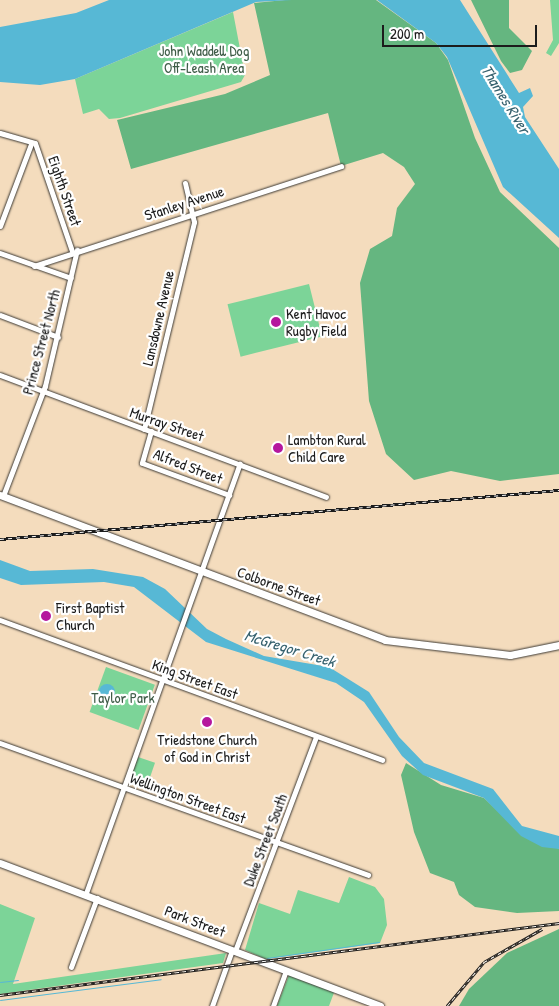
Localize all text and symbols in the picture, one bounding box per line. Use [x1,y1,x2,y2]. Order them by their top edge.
scale bar [384,15,539,47]
text: 200 m [390,23,424,44]
park label: John Waddell Dog Off-Leash Area [159,41,249,76]
water label: Thames River [477,61,535,137]
street label: Eighth Street [45,154,85,228]
street label: Stanley Avenue [142,182,226,224]
street label: Lansdowne Avenue [138,269,178,367]
street label: Prince Street North [18,288,64,396]
place label: Kent Havoc Rugby Field [286,304,346,339]
marker: Kent Havoc Rugby Field [270,316,282,328]
street label: Murray Street [128,403,206,445]
place label: Lambton Rural Child Care [288,430,366,465]
marker: Lambton Rural Child Care [272,442,284,454]
street label: Alfred Street [151,445,225,487]
street label: Colborne Street [235,563,323,609]
place label: First Baptist Church [56,598,125,633]
marker: First Baptist Church [40,610,52,622]
water label: McGregor Creek [242,625,338,671]
street label: King Street East [150,655,240,703]
park label: Taylor Park [91,689,155,707]
marker: Triedstone Church of God in Christ [201,716,213,728]
place label: Triedstone Church of God in Christ [157,730,257,765]
street label: Wellington Street East [128,769,248,827]
street label: Duke Street South [239,791,291,889]
street label: Park Street [162,901,228,941]

